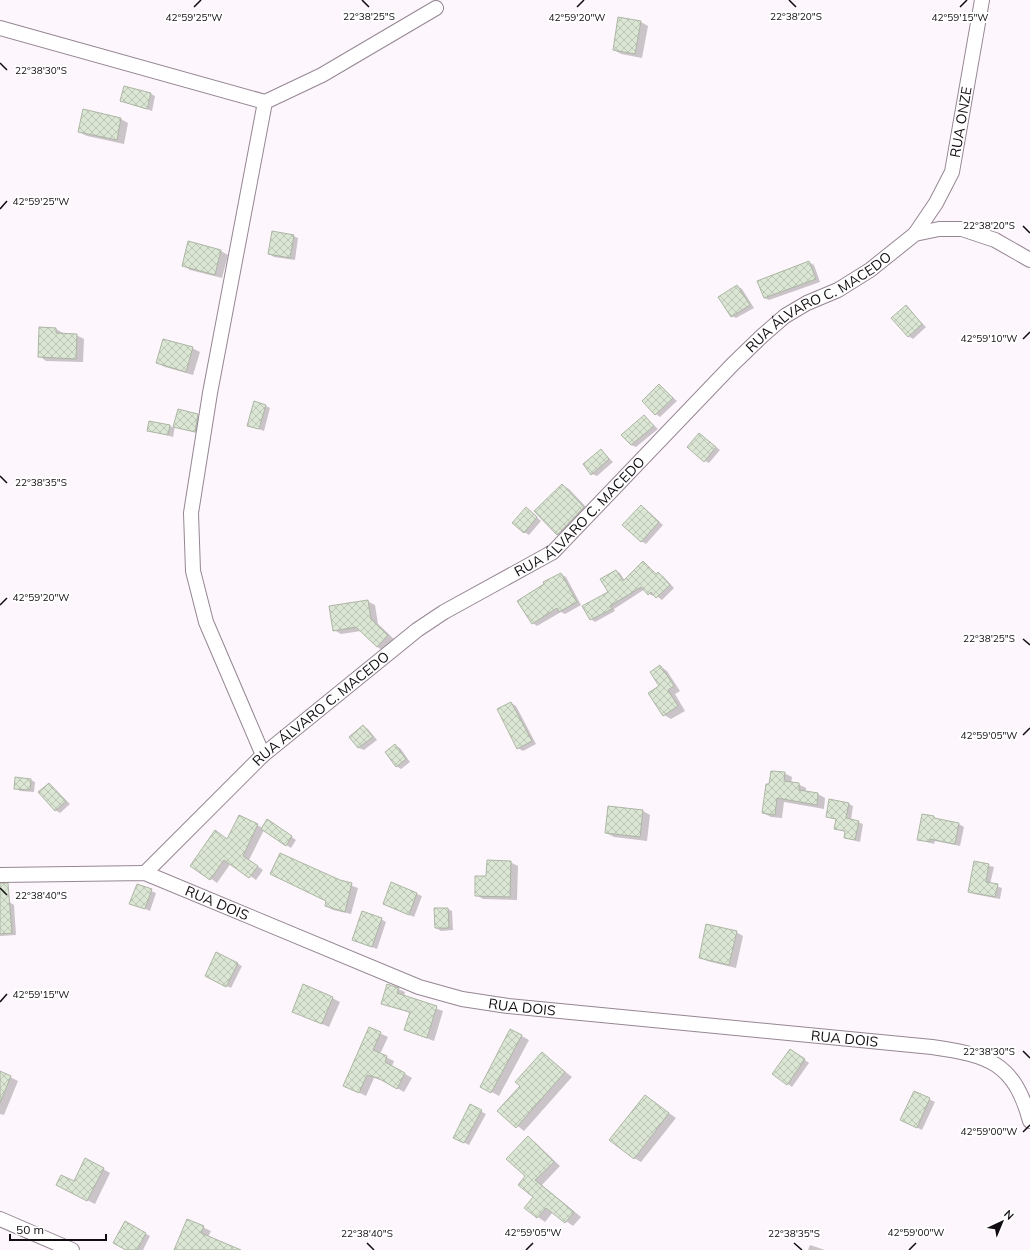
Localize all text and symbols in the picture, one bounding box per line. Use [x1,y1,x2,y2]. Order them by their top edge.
text: 22°38'25"S [343,10,395,23]
text: 22°38'20"S [770,10,822,23]
text: 42°59'25"W [166,11,222,24]
text: 42°59'20"W [549,11,605,24]
text: 42°59'15"W [932,11,988,24]
text: 22°38'30"S [15,64,67,77]
street label: RUA ONZE [946,85,976,159]
text: 42°59'25"W [13,195,69,208]
text: 22°38'20"S [963,219,1015,232]
street label: RUA ÁLVARO C. MACEDO [742,248,895,356]
text: 42°59'10"W [961,332,1017,345]
street label: RUA ÁLVARO C. MACEDO [511,453,649,581]
text: 22°38'35"S [15,476,67,489]
text: 42°59'20"W [13,591,69,604]
text: 22°38'25"S [963,632,1015,645]
street label: RUA ÁLVARO C. MACEDO [248,647,393,770]
text: 42°59'05"W [961,729,1017,742]
street label: RUA DOIS [182,882,252,924]
text: 22°38'40"S [15,889,67,902]
text: 42°59'15"W [13,988,69,1001]
street label: RUA DOIS [487,994,557,1020]
street label: RUA DOIS [810,1026,879,1051]
text: 22°38'30"S [963,1045,1015,1058]
text: 42°59'00"W [961,1125,1017,1138]
north arrow [982,1202,1022,1242]
text: N [1001,1207,1017,1223]
scale bar [10,1216,106,1242]
text: 50 m [16,1222,44,1237]
text: 42°59'05"W [505,1226,561,1239]
text: 42°59'00"W [888,1226,944,1239]
text: 22°38'40"S [341,1227,393,1240]
text: 22°38'35"S [768,1227,820,1240]

